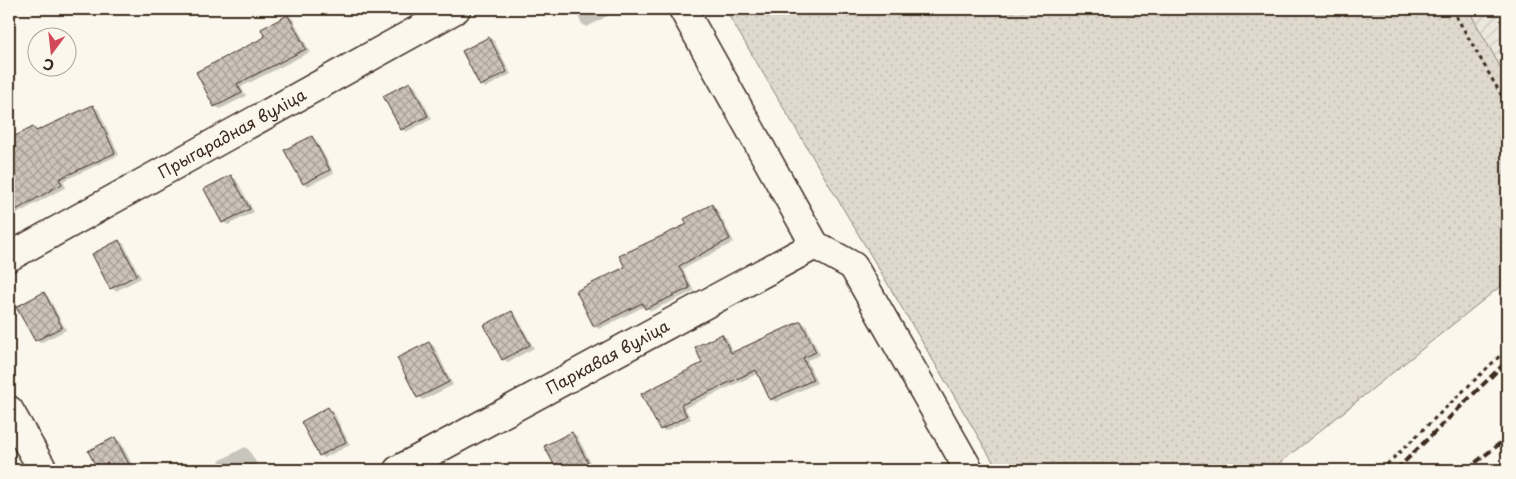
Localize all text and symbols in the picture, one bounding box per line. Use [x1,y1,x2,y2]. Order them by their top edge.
north arrow [28,28,78,78]
text: С [41,54,56,77]
street label: Прыгарадная вуліца [153,81,310,183]
street label: Паркавая вуліца [541,313,673,399]

